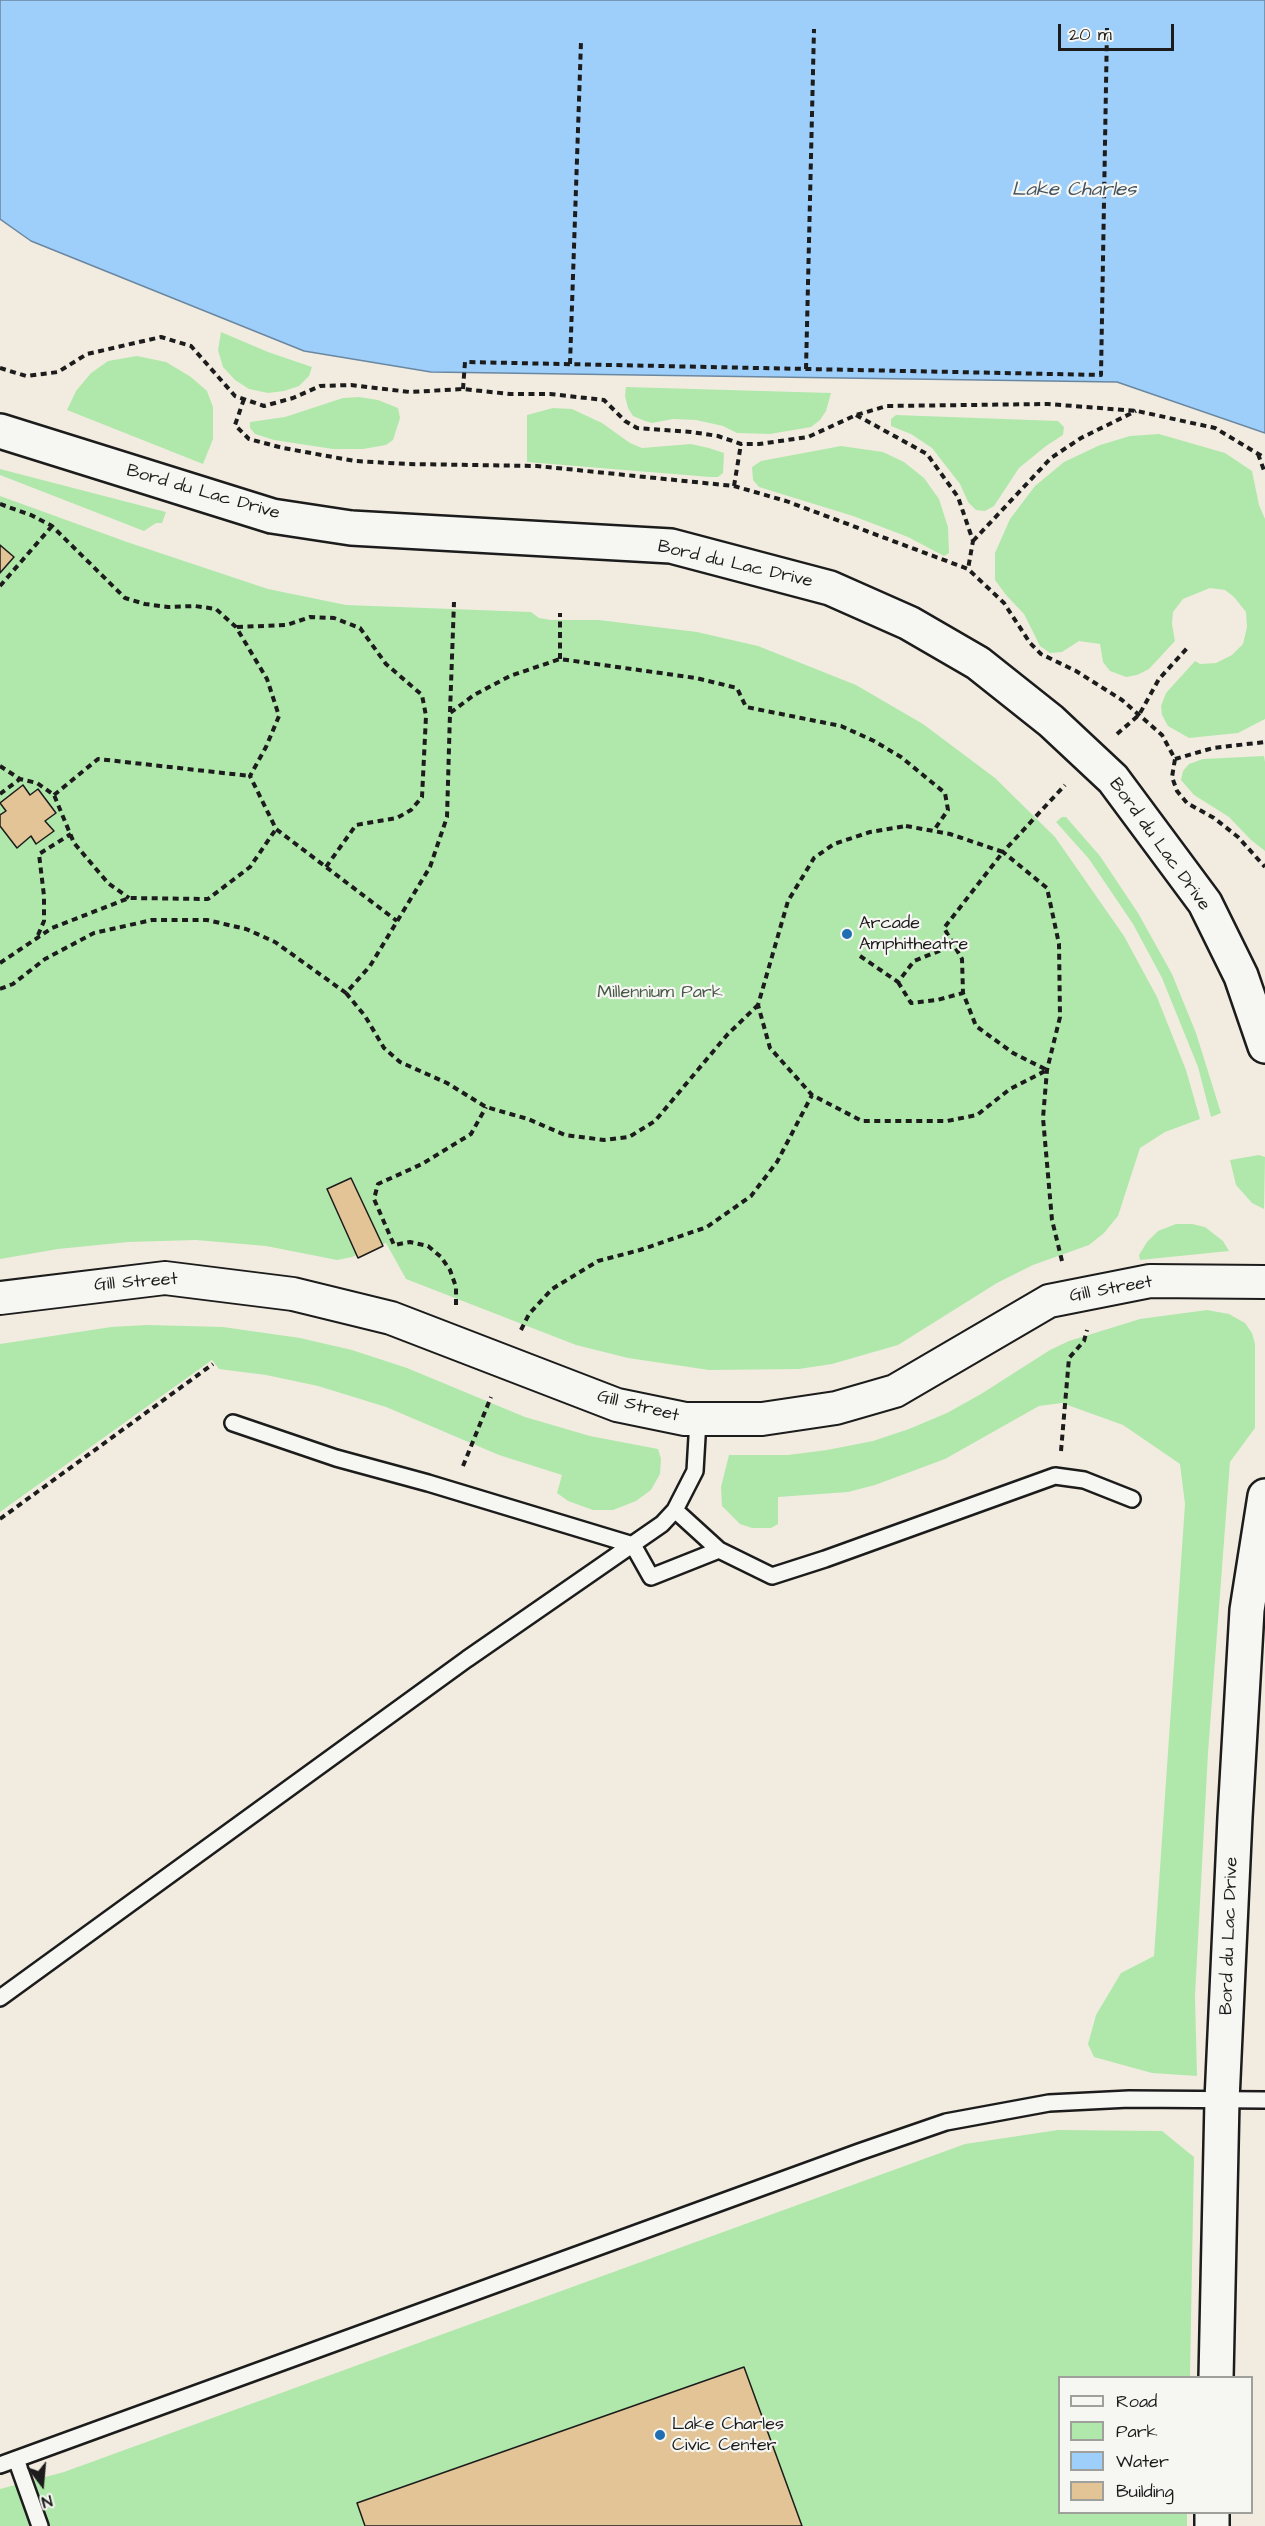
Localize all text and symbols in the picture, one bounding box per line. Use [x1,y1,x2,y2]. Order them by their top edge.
scale bar [1061,12,1176,50]
text: 20 m [1069,22,1112,47]
water label: Lake Charles [1012,179,1136,203]
street label: Bord du Lac Drive [124,461,282,525]
street label: Bord du Lac Drive [655,537,815,593]
street label: Bord du Lac Drive [1104,775,1214,915]
place label: Arcade Amphitheatre [859,913,968,956]
marker: Arcade Amphitheatre [840,927,854,941]
park label: Millennium Park [597,982,723,1004]
street label: Gill Street [94,1269,178,1297]
street label: Gill Street [1068,1272,1154,1308]
street label: Gill Street [595,1386,681,1428]
street label: Bord du Lac Drive [1216,1856,1244,2016]
legend [1058,2376,1253,2514]
text: Road [1116,2389,1157,2414]
place label: Lake Charles Civic Center [672,2414,784,2456]
text: Park [1116,2419,1158,2444]
marker: Lake Charles Civic Center [653,2428,667,2442]
text: Water [1116,2449,1169,2474]
north arrow [12,2454,72,2514]
text: Building [1116,2479,1174,2504]
text: N [39,2489,55,2513]

